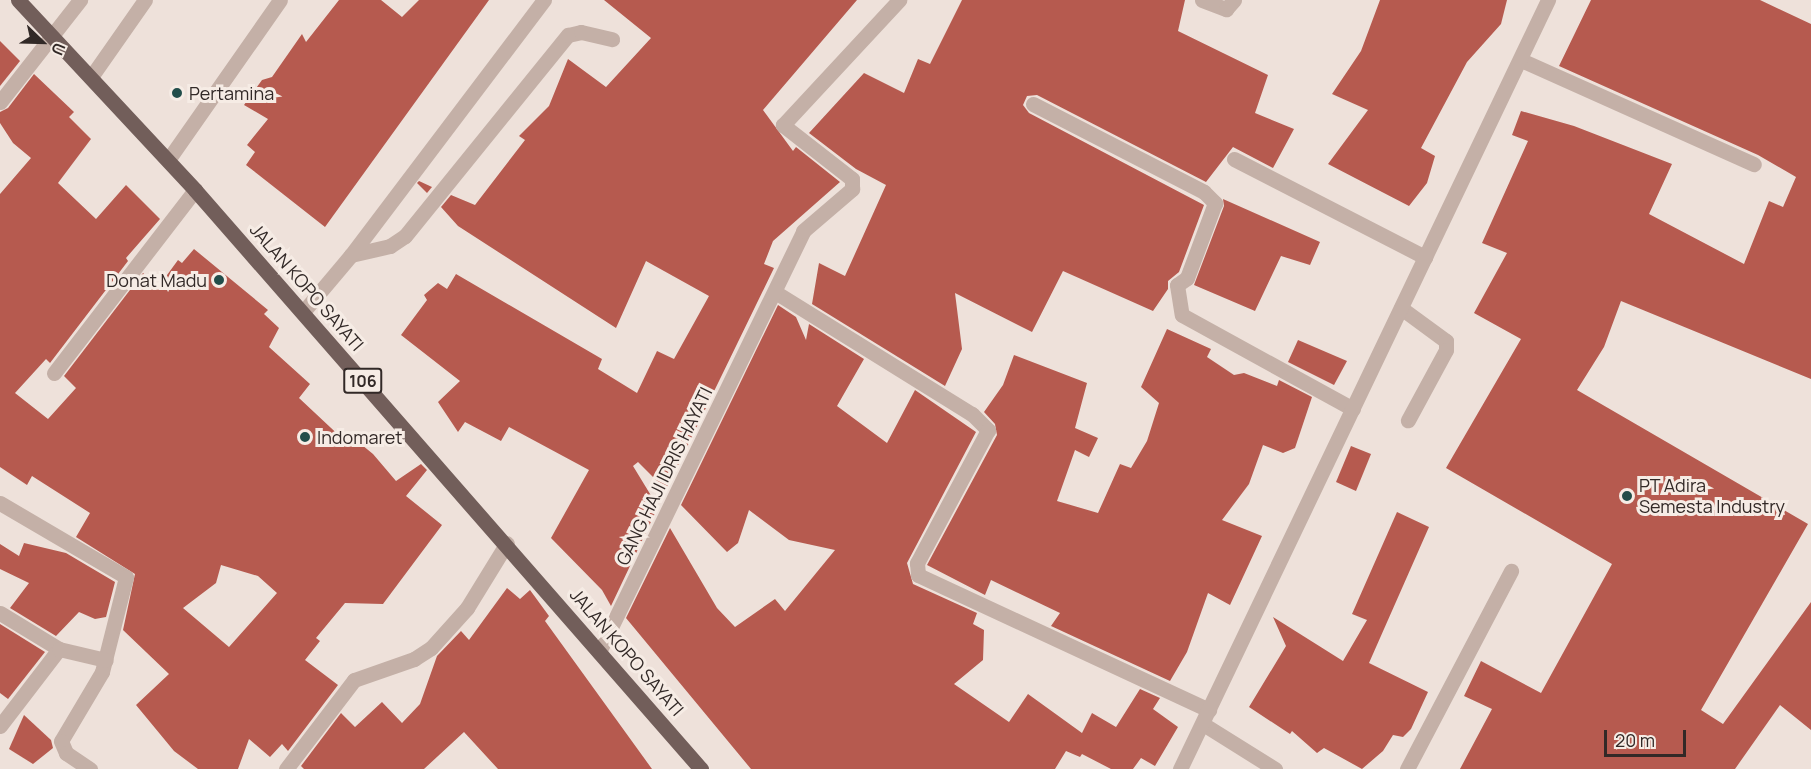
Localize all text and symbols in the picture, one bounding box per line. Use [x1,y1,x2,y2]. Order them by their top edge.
north arrow [12,12,72,72]
text: U [46,39,71,59]
place label: Pertamina [189,82,274,104]
marker: Pertamina [170,86,184,100]
street label: JALAN KOPO SAYATI [246,219,368,355]
place label: Donat Madu [106,269,207,291]
marker: Donat Madu [212,273,226,287]
road number: 106 [342,368,384,394]
street label: GANG HAJI IDRIS HAYATI [611,383,717,569]
place label: Indomaret [317,426,402,448]
marker: Indomaret [298,430,312,444]
place label: PT Adira Semesta Industry [1639,475,1785,518]
marker: PT Adira Semesta Industry [1620,489,1634,503]
street label: JALAN KOPO SAYATI [566,584,688,720]
scale bar [1607,718,1690,756]
text: 20 m [1615,728,1655,752]

